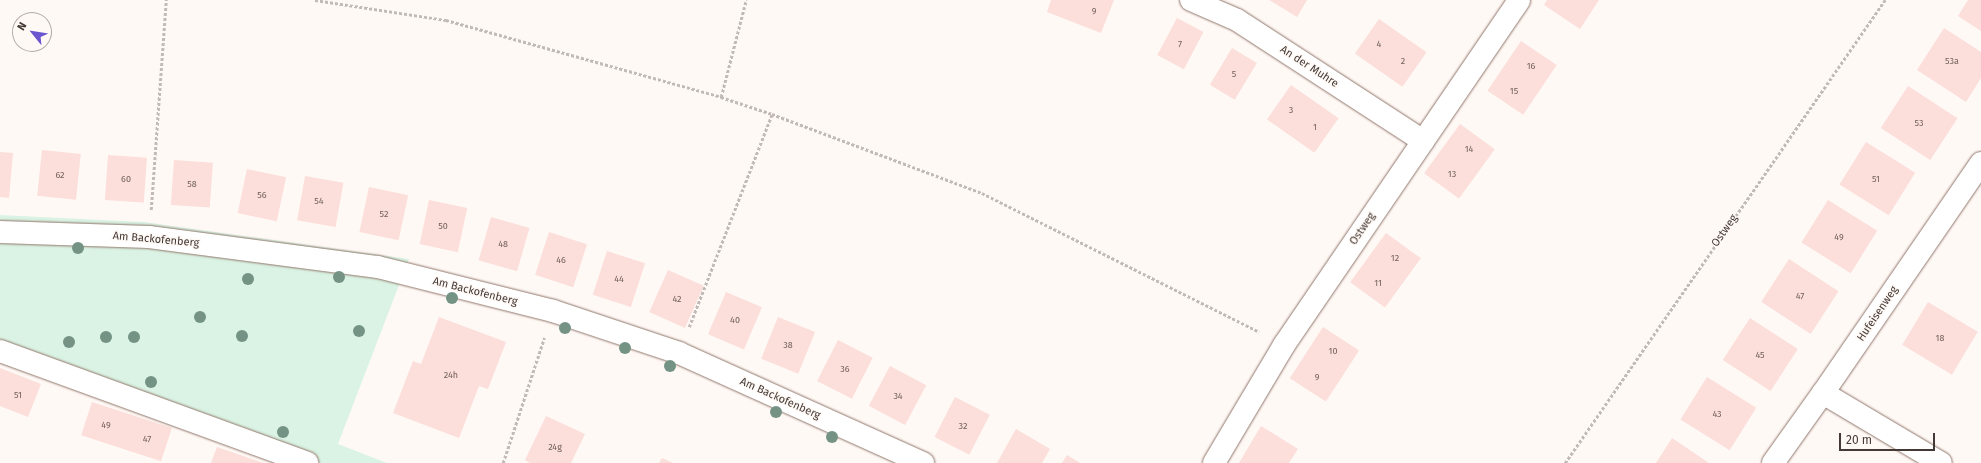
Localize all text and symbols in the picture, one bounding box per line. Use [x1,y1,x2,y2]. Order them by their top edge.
house number: 9 [1092,6,1096,16]
north arrow [12,12,52,52]
text: N [15,20,29,33]
house number: 7 [1178,39,1182,49]
house number: 4 [1377,39,1381,49]
street label: An der Muhre [1277,43,1341,91]
house number: 2 [1401,56,1405,66]
house number: 53a [1945,56,1959,66]
house number: 16 [1527,61,1535,71]
house number: 5 [1232,69,1236,79]
house number: 15 [1510,86,1518,96]
house number: 3 [1289,105,1293,115]
house number: 53 [1915,118,1923,128]
house number: 1 [1313,122,1317,132]
house number: 14 [1465,144,1473,154]
house number: 13 [1448,169,1456,179]
house number: 62 [55,170,65,180]
house number: 60 [121,174,131,184]
house number: 51 [1872,174,1880,184]
house number: 58 [187,179,197,189]
house number: 56 [257,190,267,200]
house number: 54 [314,196,324,206]
house number: 52 [380,209,388,219]
street label: Ostweg [1347,210,1379,248]
street label: Ostweg [1709,212,1741,250]
house number: 50 [438,221,448,231]
street label: Am Backofenberg [112,230,200,250]
house number: 49 [1834,232,1844,242]
house number: 48 [498,239,508,249]
house number: 12 [1391,253,1399,263]
house number: 46 [556,255,566,265]
house number: 44 [614,274,624,284]
street label: Am Backofenberg [431,275,519,309]
house number: 11 [1374,278,1382,288]
street label: Hufeisenweg [1855,284,1901,344]
house number: 47 [1796,291,1804,301]
house number: 42 [672,294,682,304]
house number: 40 [730,315,740,325]
house number: 18 [1936,333,1944,343]
house number: 38 [783,340,793,350]
house number: 10 [1329,346,1337,356]
house number: 45 [1755,350,1765,360]
house number: 36 [840,364,850,374]
house number: 24h [444,370,458,380]
house number: 9 [1315,372,1319,382]
street label: Am Backofenberg [738,375,822,423]
house number: 51 [14,390,22,400]
house number: 34 [893,391,903,401]
house number: 43 [1712,409,1722,419]
house number: 49 [101,420,111,430]
house number: 32 [959,421,967,431]
scale bar [1841,425,1937,451]
text: 20 m [1846,433,1872,447]
house number: 47 [143,434,151,444]
house number: 24g [548,442,562,452]

